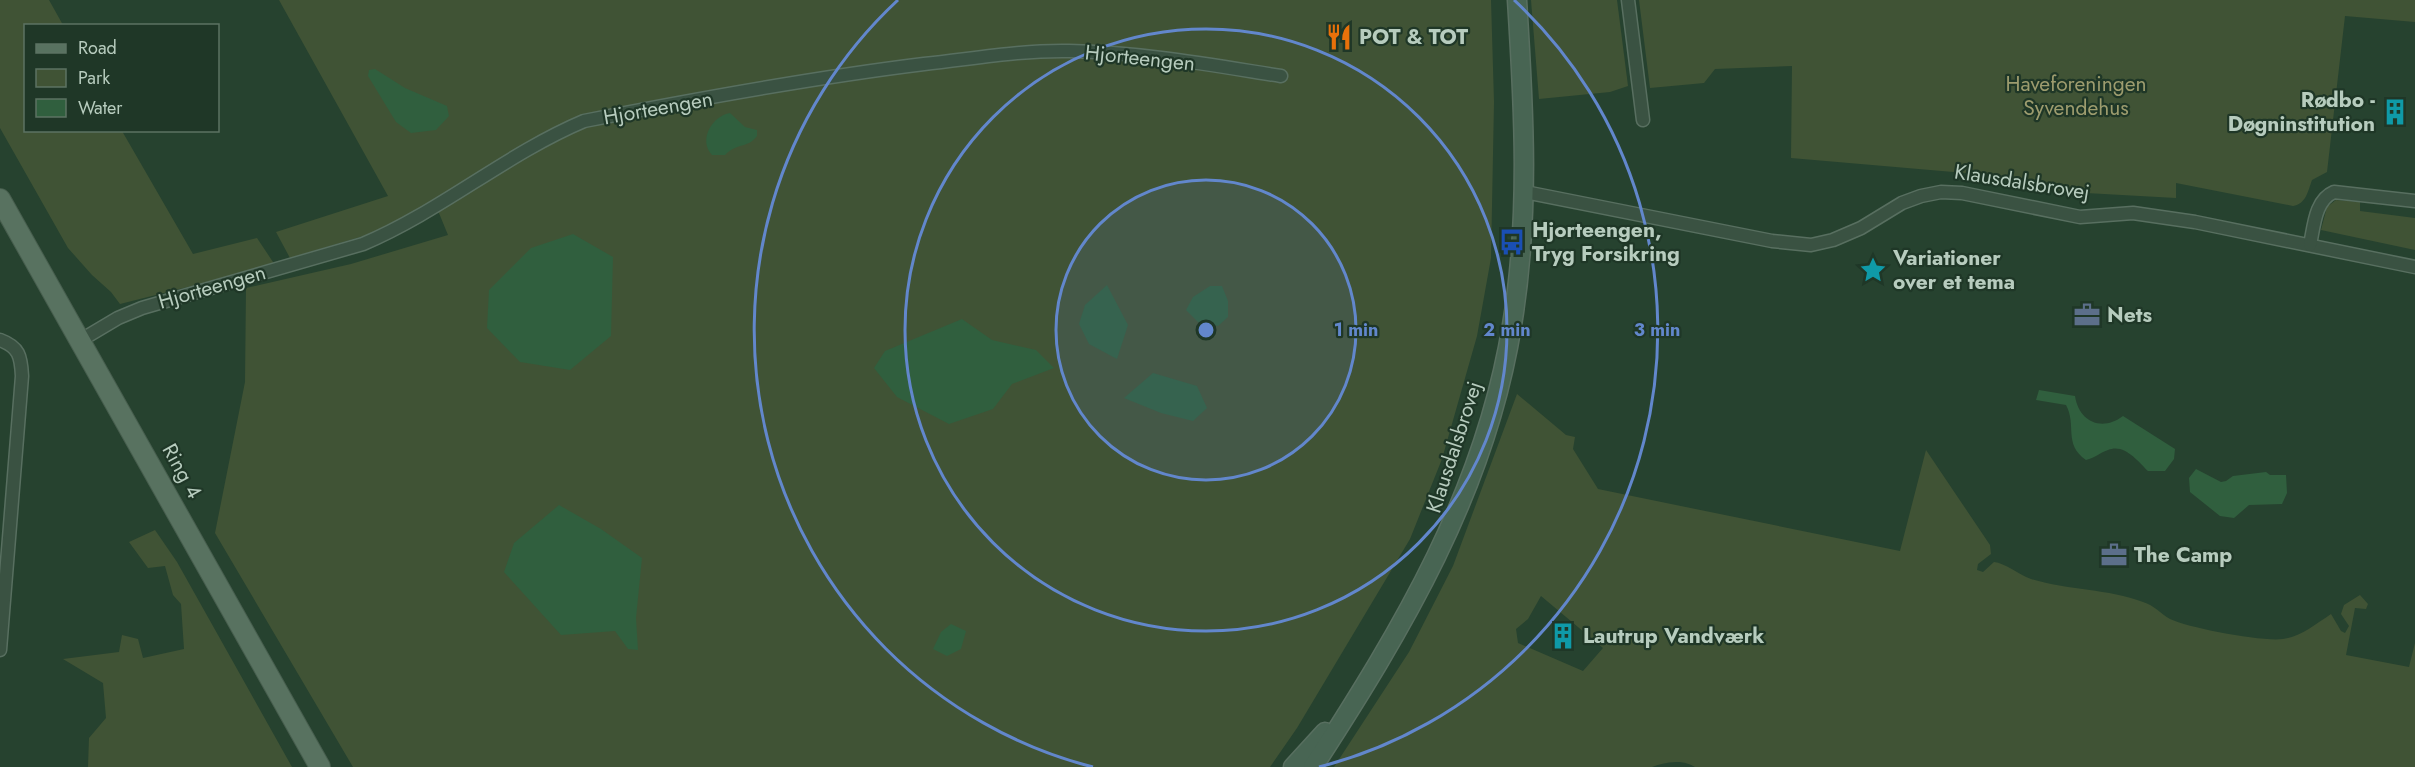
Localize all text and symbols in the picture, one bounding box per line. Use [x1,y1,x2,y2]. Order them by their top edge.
restaurant icon: POT & TOT [1324,22,1354,52]
place label: POT & TOT [1359,22,1468,52]
legend [24,24,219,132]
text: Road [78,35,117,61]
street label: Hjorteengen [1084,37,1196,79]
text: Park [78,65,110,91]
park label: Haveforeningen Syvendehus [2005,69,2147,123]
street label: Hjorteengen [601,84,715,132]
place label: Rødbo - Døgninstitution [2228,85,2375,139]
text: Water [78,95,123,121]
building icon: Rødbo - Døgninstitution [2380,97,2410,127]
street label: Klausdalsbrovej [1952,156,2092,208]
place label: Hjorteengen, Tryg Forsikring [1532,215,1680,269]
bus stop icon: Hjorteengen, Tryg Forsikring [1497,227,1527,257]
place label: Variationer over et tema [1892,243,2015,297]
place icon: Variationer over et tema [1858,255,1888,285]
street label: Hjorteengen [155,257,269,317]
office icon: Nets [2072,300,2102,330]
place label: Nets [2107,300,2152,330]
text: 1 min [1334,317,1378,343]
text: 2 min [1483,317,1531,343]
text: 3 min [1634,317,1680,343]
centre of rings [1196,320,1216,340]
street label: Klausdalsbrovej [1419,377,1489,517]
street label: Ring 4 [155,438,209,504]
office icon: The Camp [2099,540,2129,570]
place label: The Camp [2134,540,2232,570]
building icon: Lautrup Vandværk [1548,621,1578,651]
place label: Lautrup Vandværk [1583,621,1764,651]

